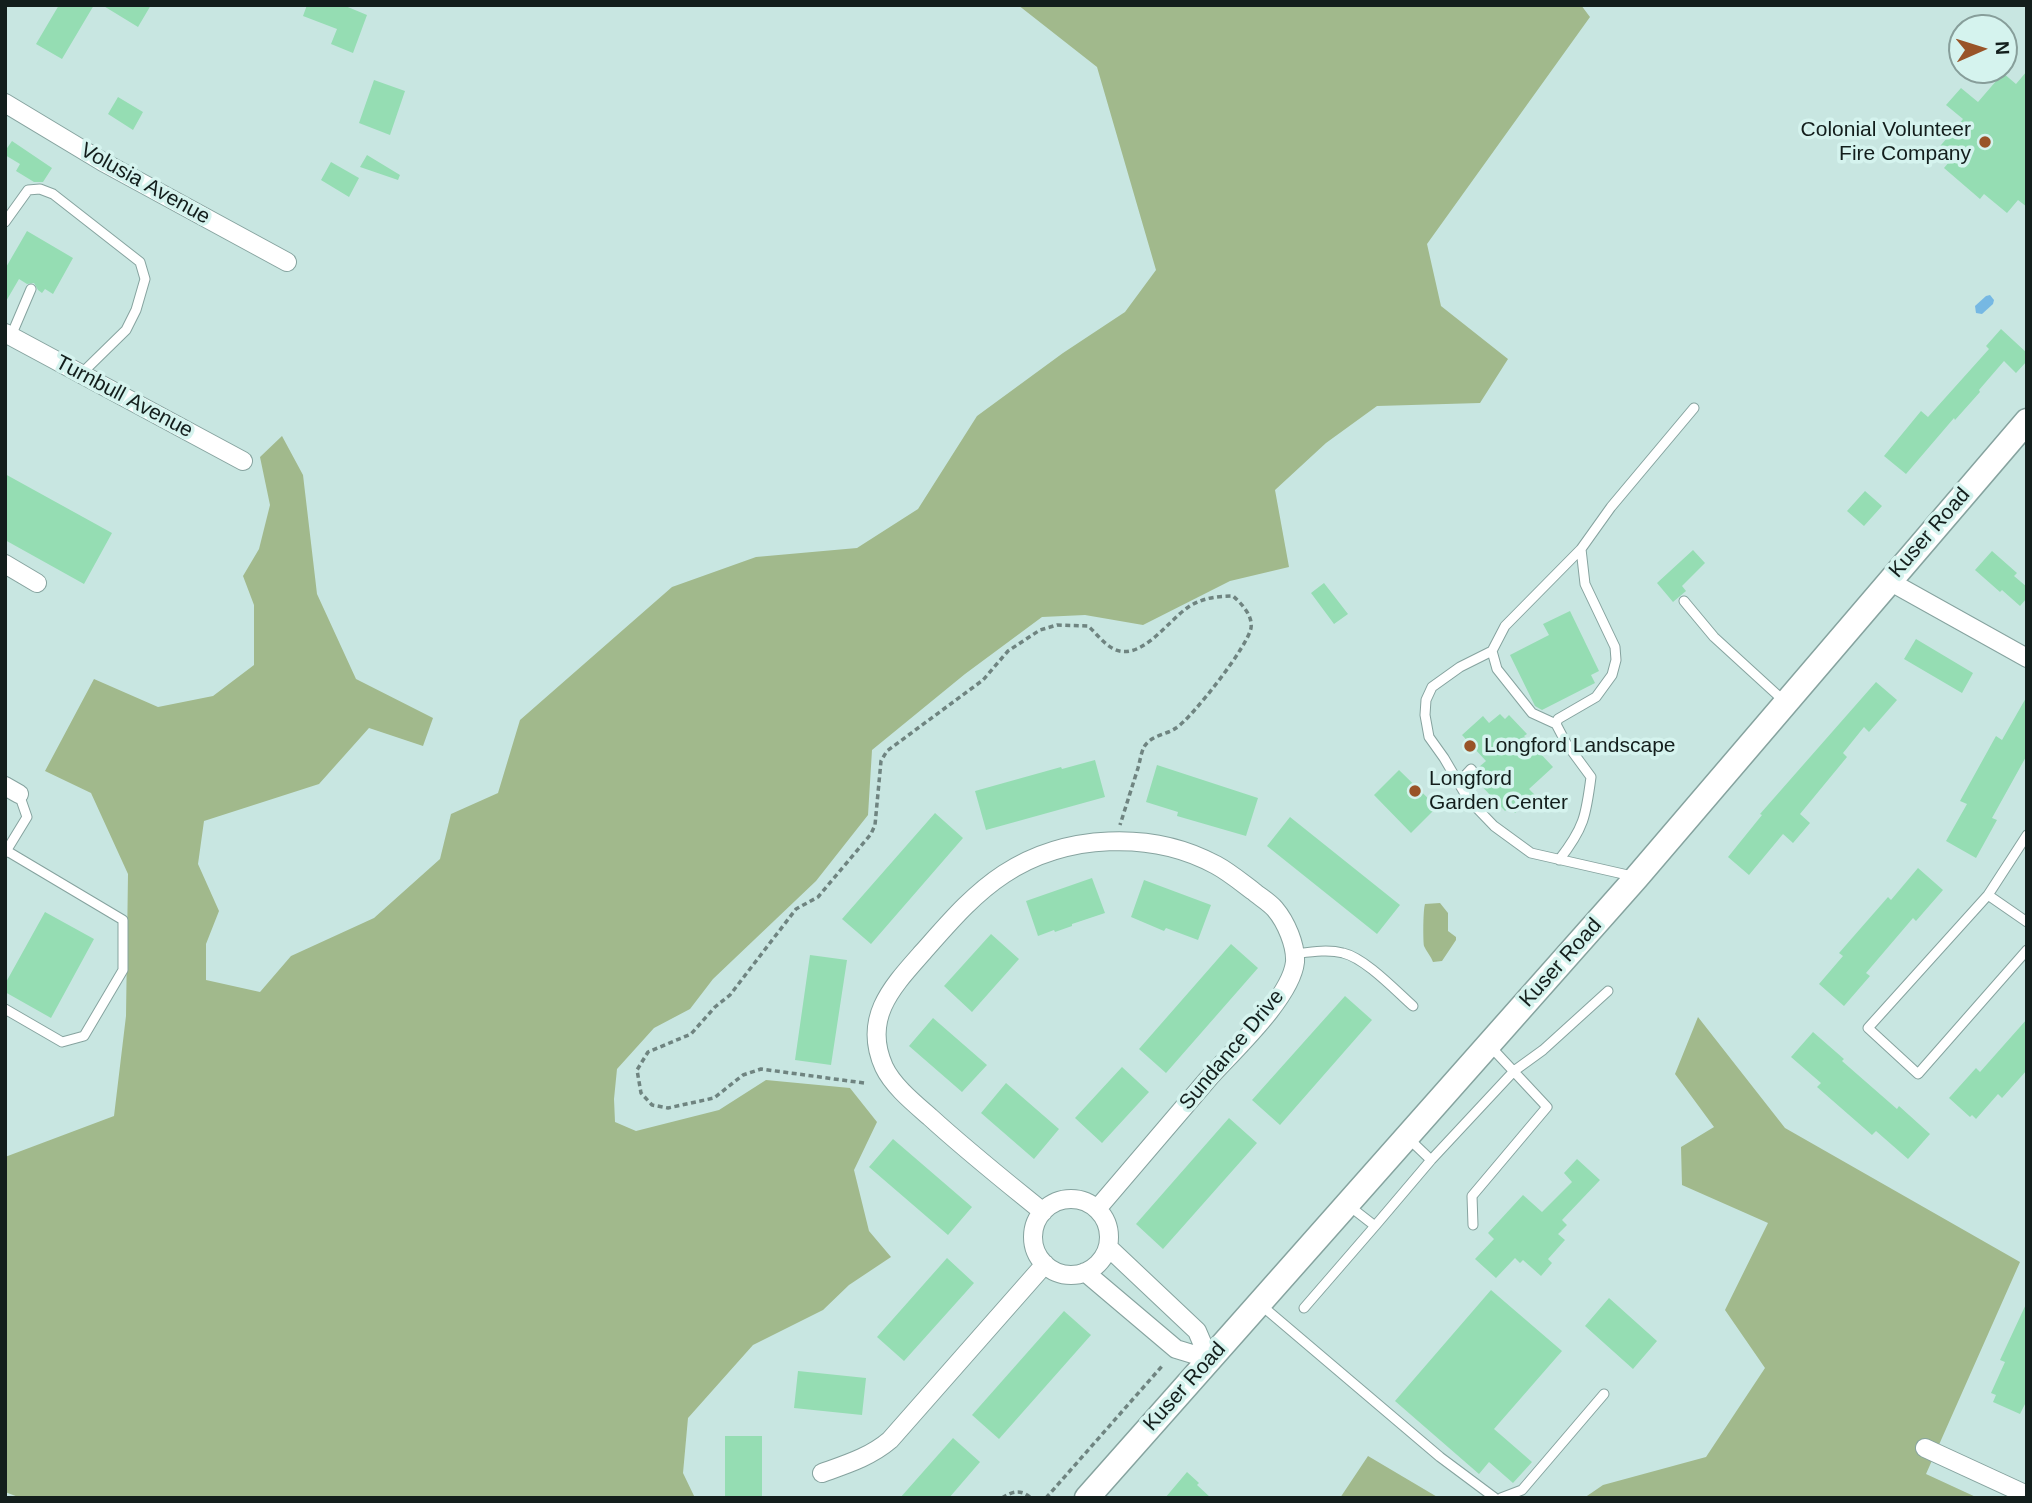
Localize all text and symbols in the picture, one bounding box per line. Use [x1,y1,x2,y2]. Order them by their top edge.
north arrow [1948,14,2018,84]
text: N [1992,41,2013,55]
place label: Colonial Volunteer Fire Company [1801,117,1971,167]
marker: Colonial Volunteer Fire Company [1977,134,1993,150]
street label: Volusia Avenue [76,138,214,230]
street label: Turnbull Avenue [51,350,197,444]
street label: Kuser Road [1884,483,1976,583]
place label: Longford Landscape [1484,733,1675,759]
marker: Longford Landscape [1462,738,1478,754]
place label: Longford Garden Center [1429,766,1568,816]
marker: Longford Garden Center [1407,783,1423,799]
street label: Kuser Road [1515,913,1607,1013]
street label: Sundance Drive [1174,985,1290,1115]
street label: Kuser Road [1139,1337,1231,1437]

